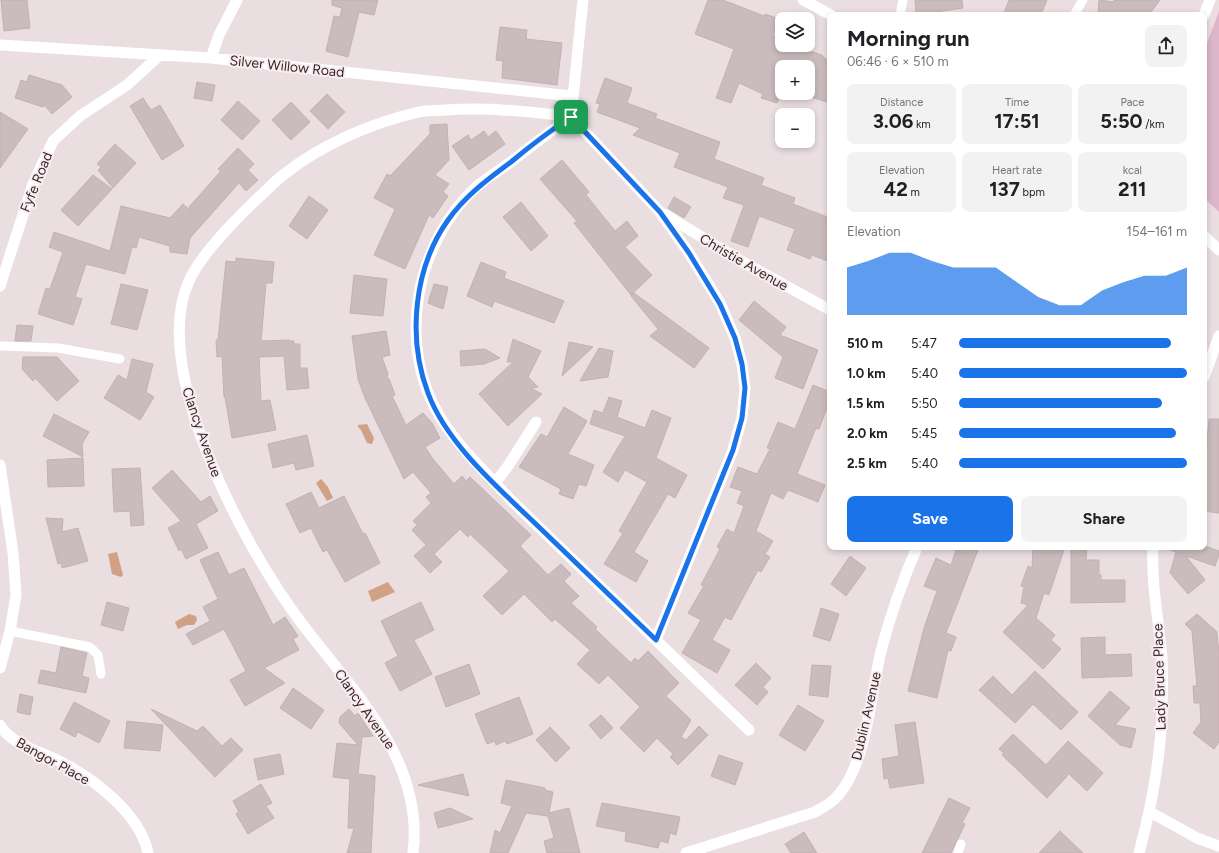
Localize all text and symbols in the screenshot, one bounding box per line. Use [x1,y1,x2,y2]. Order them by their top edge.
map controls [775,12,815,148]
button: layers [775,12,815,52]
text: Morning run [847,25,970,52]
button: share [1145,25,1187,67]
street label: Silver Willow Road [229,52,345,81]
text: 06:46 · 6 × 510 m [847,54,948,69]
button: + [775,60,815,100]
text: Distance [880,96,923,109]
text: Time [1005,96,1029,109]
text: Pace [1120,96,1144,109]
pin [554,100,588,134]
icon: arrive [560,106,582,128]
button: − [775,108,815,148]
text: 3.06 [873,109,913,133]
text: 17:51 [994,109,1040,133]
text: 5:50 [1100,109,1143,133]
text: km [913,118,931,131]
text: /km [1143,118,1164,131]
street label: Fyfe Road [17,150,56,215]
text: Elevation [879,164,924,177]
text: Heart rate [992,164,1042,177]
text: kcal [1123,164,1142,177]
text: 42 [884,177,908,201]
text: 137 [989,177,1020,201]
text: 211 [1118,177,1147,201]
text: m [908,186,920,199]
text: bpm [1020,186,1045,199]
text: Elevation [847,224,900,239]
text: 154–161 m [1127,224,1187,239]
street label: Christie Avenue [696,230,791,295]
text: 510 m [847,336,883,351]
text: 5:47 [911,336,937,351]
text: 1.0 km [847,366,886,381]
text: 5:40 [911,366,938,381]
street label: Clancy Avenue [178,385,225,480]
text: 1.5 km [847,396,885,411]
text: 5:50 [911,396,938,411]
text: 2.0 km [847,426,888,441]
text: 5:45 [911,426,937,441]
text: 2.5 km [847,456,887,471]
text: 5:40 [911,456,938,471]
button: Save [847,496,1013,542]
button: Share [1021,496,1187,542]
street label: Lady Bruce Place [1149,623,1170,731]
street label: Clancy Avenue [331,666,399,753]
street label: Dublin Avenue [848,670,885,762]
street label: Bangor Place [13,734,93,789]

